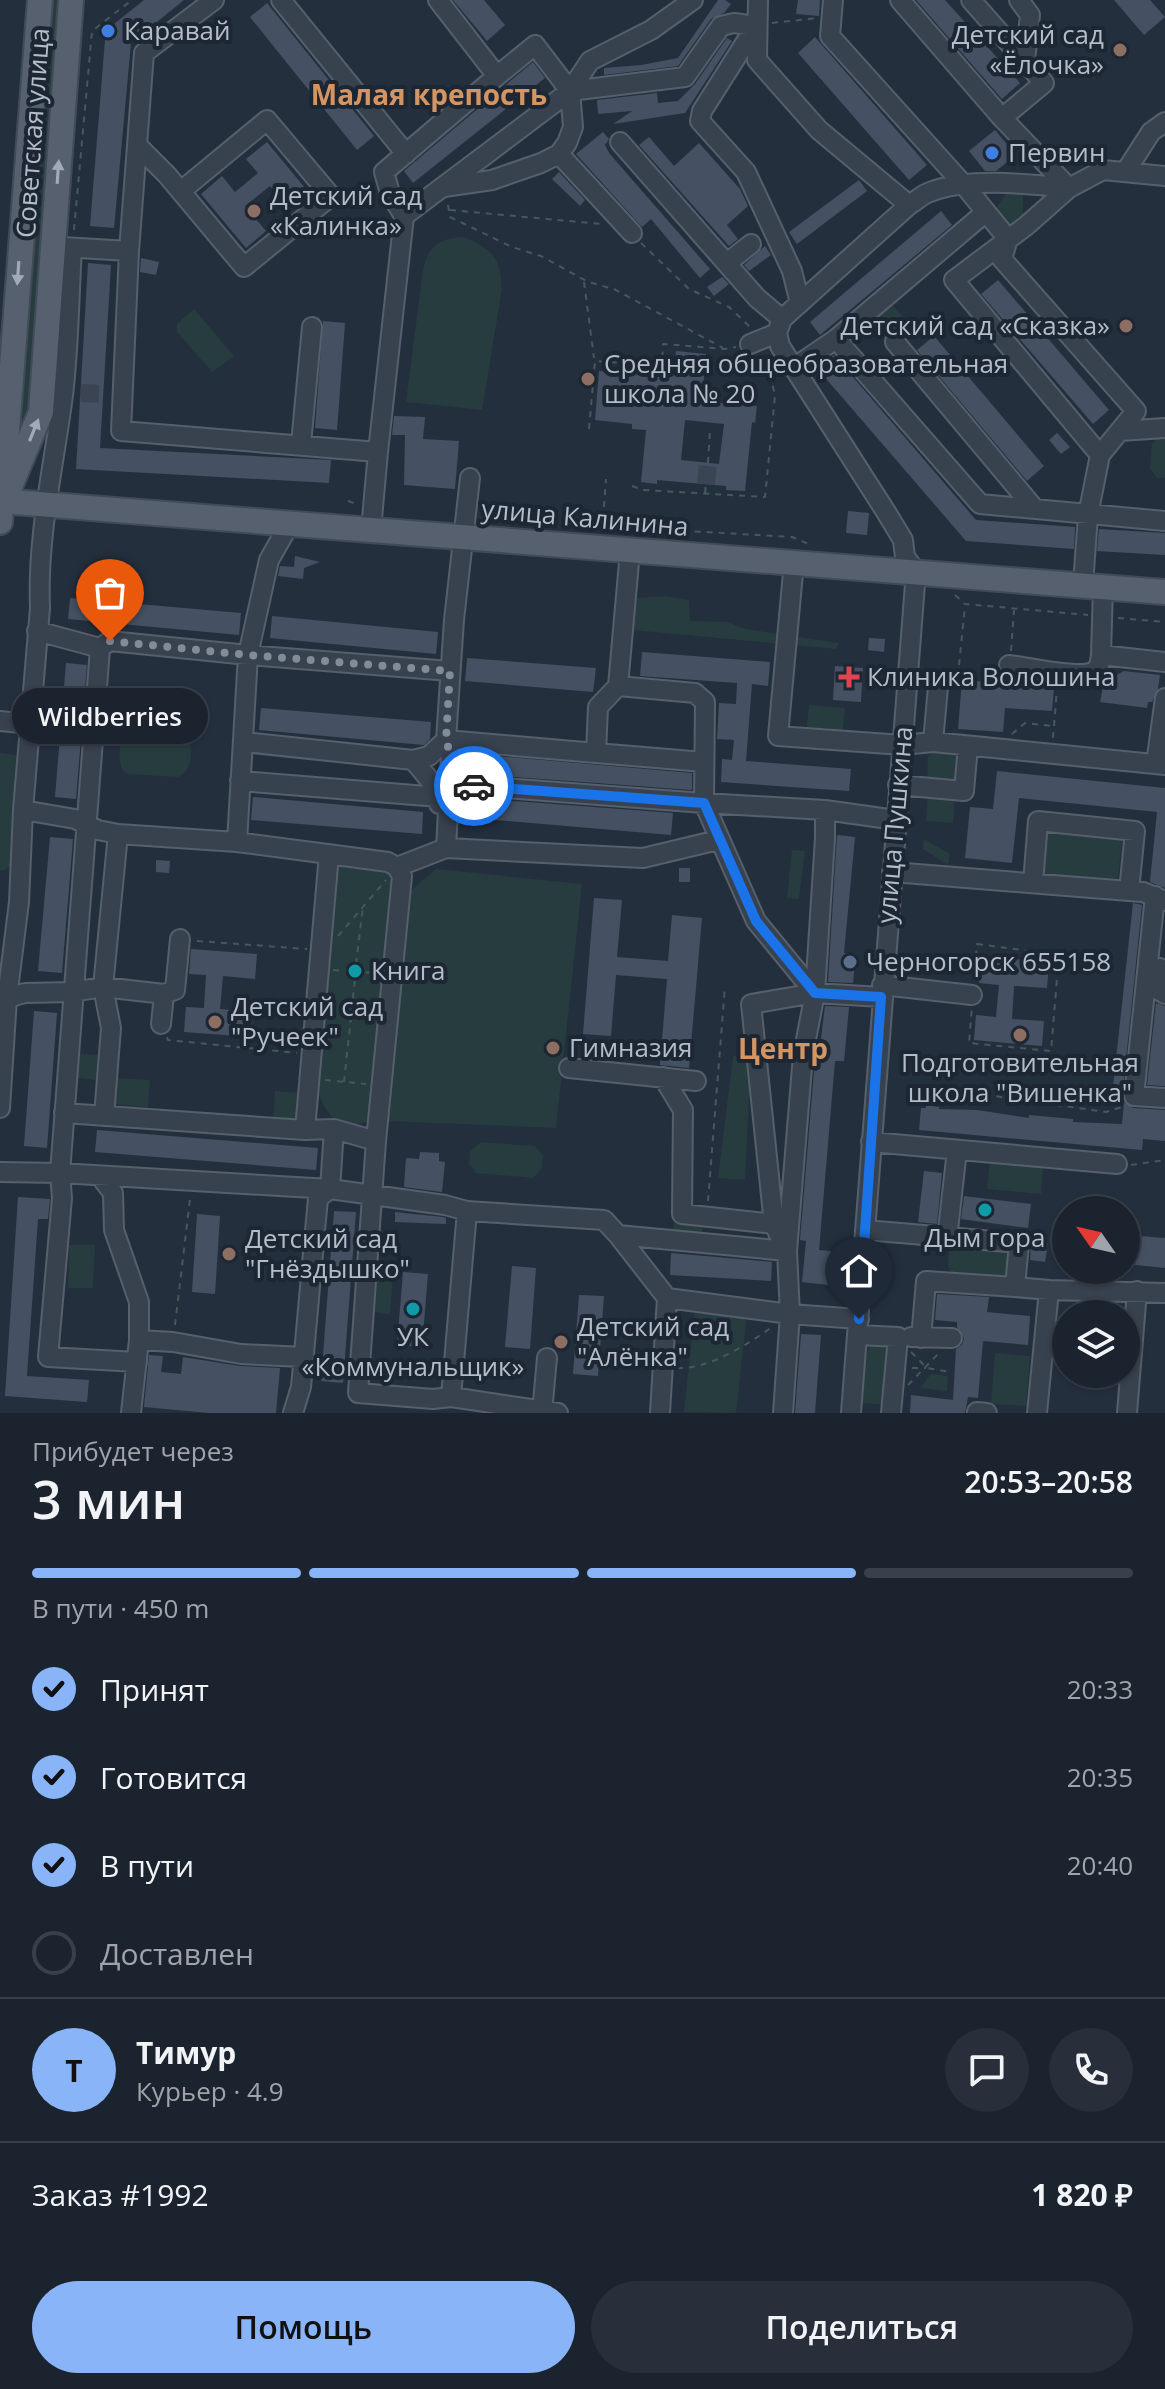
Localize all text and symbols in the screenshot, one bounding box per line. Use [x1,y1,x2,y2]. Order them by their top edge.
place label: Каравай [124,12,231,48]
place label: Детский сад «Ёлочка» [952,16,1104,82]
marker: Каравай [99,22,117,40]
street label: Советская улица [7,27,57,239]
marker: Детский сад «Ёлочка» [1111,41,1129,59]
district label: Малая крепость [311,75,547,113]
place label: Первин [1008,134,1105,170]
marker: Первин [983,144,1001,162]
one-way arrow [51,159,64,184]
place label: Детский сад «Калинка» [270,177,422,243]
marker: Детский сад «Калинка» [245,202,263,220]
one-way arrow [11,261,24,286]
place label: Детский сад «Сказка» [841,307,1110,343]
marker: Детский сад «Сказка» [1117,317,1135,335]
place label: Средняя общеобразовательная школа № 20 [604,345,1008,411]
marker: Средняя общеобразовательная школа № 20 [579,370,597,388]
one-way arrow [27,418,40,442]
street label: улица Калинина [480,490,690,544]
pin [76,559,144,641]
icon: bag [88,571,132,615]
place label: Клиника Волошина [867,658,1115,694]
marker: Клиника Волошина [838,666,860,688]
callout: Wildberries [12,689,208,745]
text: Wildberries [38,698,182,734]
street label: улица Пушкина [867,725,921,925]
courier [434,746,514,826]
icon: car [452,764,496,808]
place label: Черногорск 655158 [866,943,1111,979]
place label: Книга [371,952,446,988]
marker: Черногорск 655158 [841,953,859,971]
marker: Книга [346,962,364,980]
place label: Детский сад "Ручеек" [231,988,383,1054]
marker: Детский сад "Ручеек" [206,1013,224,1031]
marker: Подготовительная школа "Вишенка" [1011,1026,1029,1044]
place label: Гимназия [569,1029,693,1065]
district label: Центр [738,1029,828,1067]
marker: Гимназия [544,1039,562,1057]
place label: Подготовительная школа "Вишенка" [901,1044,1139,1110]
north arrow [1052,1196,1140,1284]
map controls [1052,1196,1140,1388]
marker: Дым гора [976,1201,994,1219]
place label: Дым гора [925,1219,1045,1255]
place label: Детский сад "Гнёздышко" [245,1220,410,1286]
pin [825,1237,893,1319]
marker: Детский сад "Гнёздышко" [220,1245,238,1263]
icon: home [837,1249,881,1293]
marker: УК «Коммунальщик» [404,1300,422,1318]
button: layers [1052,1300,1140,1388]
place label: Детский сад "Алёнка" [577,1308,729,1374]
place label: УК «Коммунальщик» [302,1318,524,1384]
marker: Детский сад "Алёнка" [552,1333,570,1351]
text: Прибудет через [32,1433,234,1469]
text: 20:53–20:58 [964,1461,1133,1502]
text: 3 мин [32,1463,185,1534]
text: В пути · 450 m [32,1590,209,1626]
icon: check [32,1667,76,1711]
text: Принят [100,1669,209,1710]
text: 20:33 [1067,1671,1133,1707]
icon: check [32,1755,76,1799]
text: Готовится [100,1757,247,1798]
text: 20:35 [1067,1759,1133,1795]
icon: check [32,1843,76,1887]
text: В пути [100,1845,194,1886]
text: 20:40 [1067,1847,1133,1883]
text: Доставлен [100,1933,254,1974]
button: chat [945,2028,1029,2112]
button: phone [1049,2028,1133,2112]
text: Тимур [136,2032,236,2073]
text: Т [65,2050,83,2091]
text: Курьер · 4.9 [136,2073,284,2109]
text: Заказ #1992 [32,2174,209,2215]
text: 1 820 ₽ [1031,2174,1133,2215]
button: Помощь [32,2281,575,2373]
button: Поделиться [591,2281,1133,2373]

